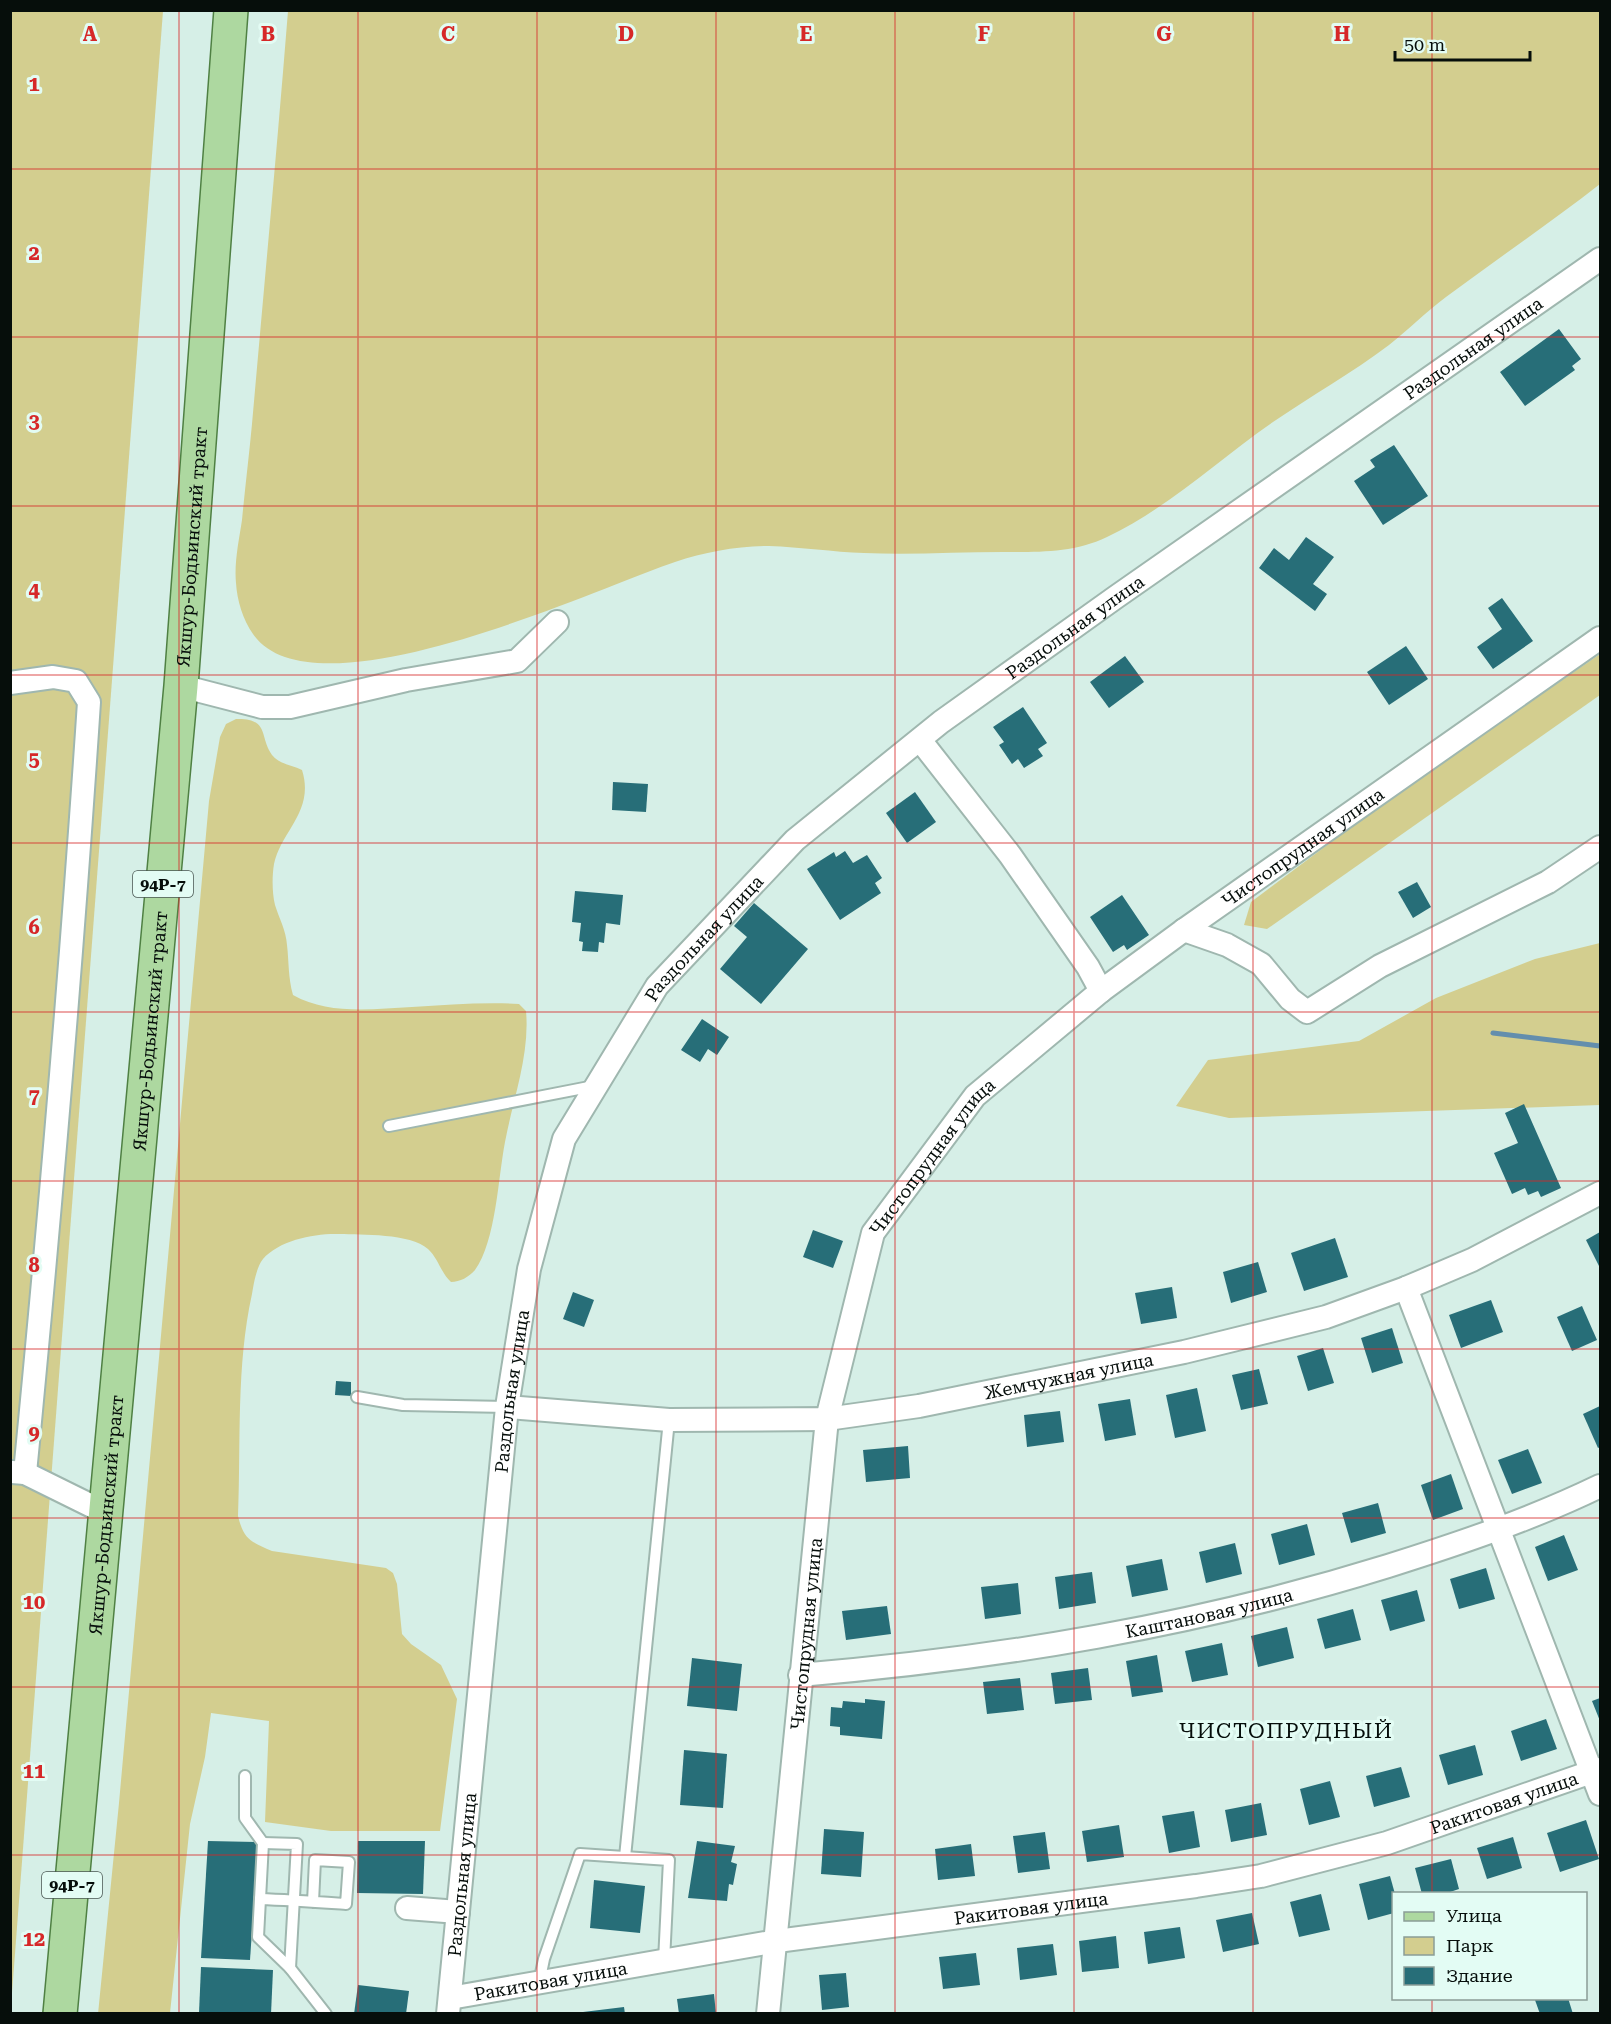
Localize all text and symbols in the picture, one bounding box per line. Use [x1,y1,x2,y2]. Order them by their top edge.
text: A [83,22,98,46]
text: B [261,22,275,46]
text: C [441,22,455,46]
text: D [618,22,634,46]
text: E [800,22,813,46]
text: F [978,22,990,46]
text: G [1156,22,1172,46]
text: H [1334,22,1350,46]
scale bar [1395,24,1530,62]
text: 50 m [1404,34,1445,55]
text: 1 [28,72,40,96]
text: 2 [28,241,40,265]
street label: Раздольная улица [1399,292,1546,404]
text: 3 [28,409,40,433]
street label: Якшур-Бодьинский тракт [172,426,211,668]
street label: Раздольная улица [1001,570,1148,683]
text: 4 [28,578,40,602]
text: 5 [28,747,40,771]
street label: Чистопрудная улица [1217,783,1388,911]
street label: Раздольная улица [640,870,767,1005]
road number: 94Р-7 [133,871,193,897]
street label: Якшур-Бодьинский тракт [128,910,171,1152]
text: 6 [28,915,40,939]
street label: Чистопрудная улица [864,1073,999,1239]
text: 7 [28,1084,40,1108]
text: 8 [28,1253,40,1277]
street label: Раздольная улица [490,1308,533,1474]
street label: Жемчужная улица [982,1348,1155,1403]
street label: Якшур-Бодьинский тракт [84,1394,127,1636]
text: 9 [28,1421,40,1445]
street label: Чистопрудная улица [786,1536,826,1731]
street label: Каштановая улица [1123,1583,1295,1642]
text: 10 [23,1590,45,1614]
district label: ЧИСТОПРУДНЫЙ [1179,1719,1393,1743]
text: 11 [23,1759,45,1783]
street label: Ракитовая улица [1427,1767,1581,1838]
street label: Раздольная улица [443,1791,480,1958]
road number: 94Р-7 [42,1872,102,1898]
street label: Ракитовая улица [953,1887,1109,1928]
legend [1392,1892,1587,2000]
text: Улица [1446,1905,1502,1926]
text: 12 [23,1927,45,1951]
text: Парк [1446,1935,1494,1956]
street label: Ракитовая улица [472,1957,629,2004]
text: Здание [1446,1965,1513,1986]

